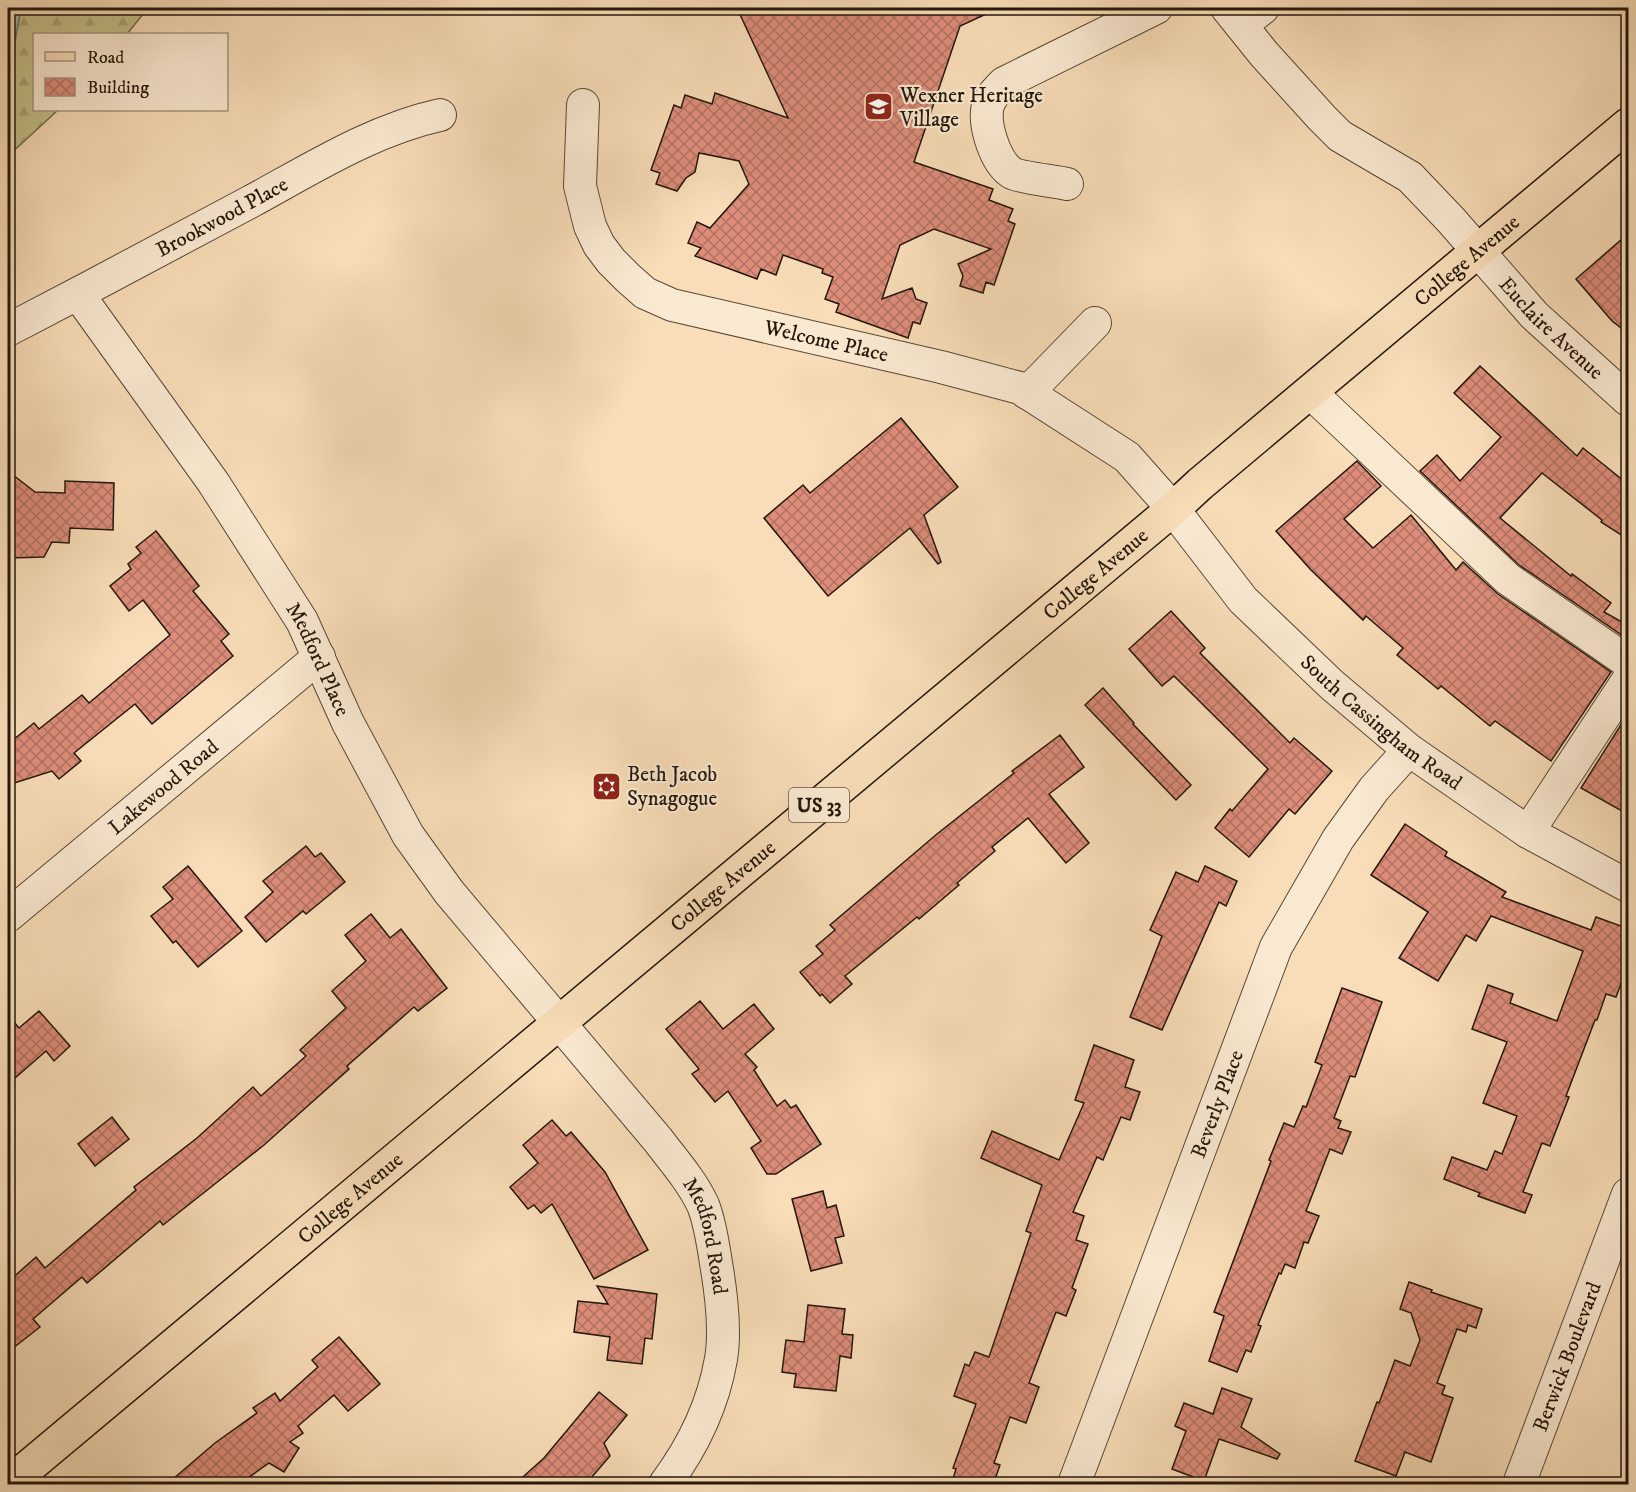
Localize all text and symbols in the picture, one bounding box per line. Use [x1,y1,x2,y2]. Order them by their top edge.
legend [33,33,228,111]
text: Road [87,47,124,69]
text: Building [87,77,149,99]
place label: Wexner Heritage Village [899,83,1043,133]
school or university icon: Wexner Heritage Village [863,91,895,123]
street label: Brookwood Place [152,172,293,264]
street label: College Avenue [1409,209,1525,313]
street label: Euclaire Avenue [1493,272,1609,386]
street label: Welcome Place [761,314,891,368]
street label: College Avenue [1038,523,1154,626]
street label: Medford Place [280,598,355,721]
street label: South Cassingham Road [1295,650,1467,797]
street label: Lakewood Road [104,734,225,841]
place label: Beth Jacob Synagogue [627,762,717,812]
synagogue icon: Beth Jacob Synagogue [590,770,622,802]
road number: US 33 [789,788,849,822]
street label: College Avenue [665,835,782,938]
street label: Beverly Place [1186,1047,1250,1162]
street label: College Avenue [293,1147,409,1250]
street label: Medford Road [676,1173,733,1297]
street label: Berwick Boulevard [1528,1278,1608,1436]

